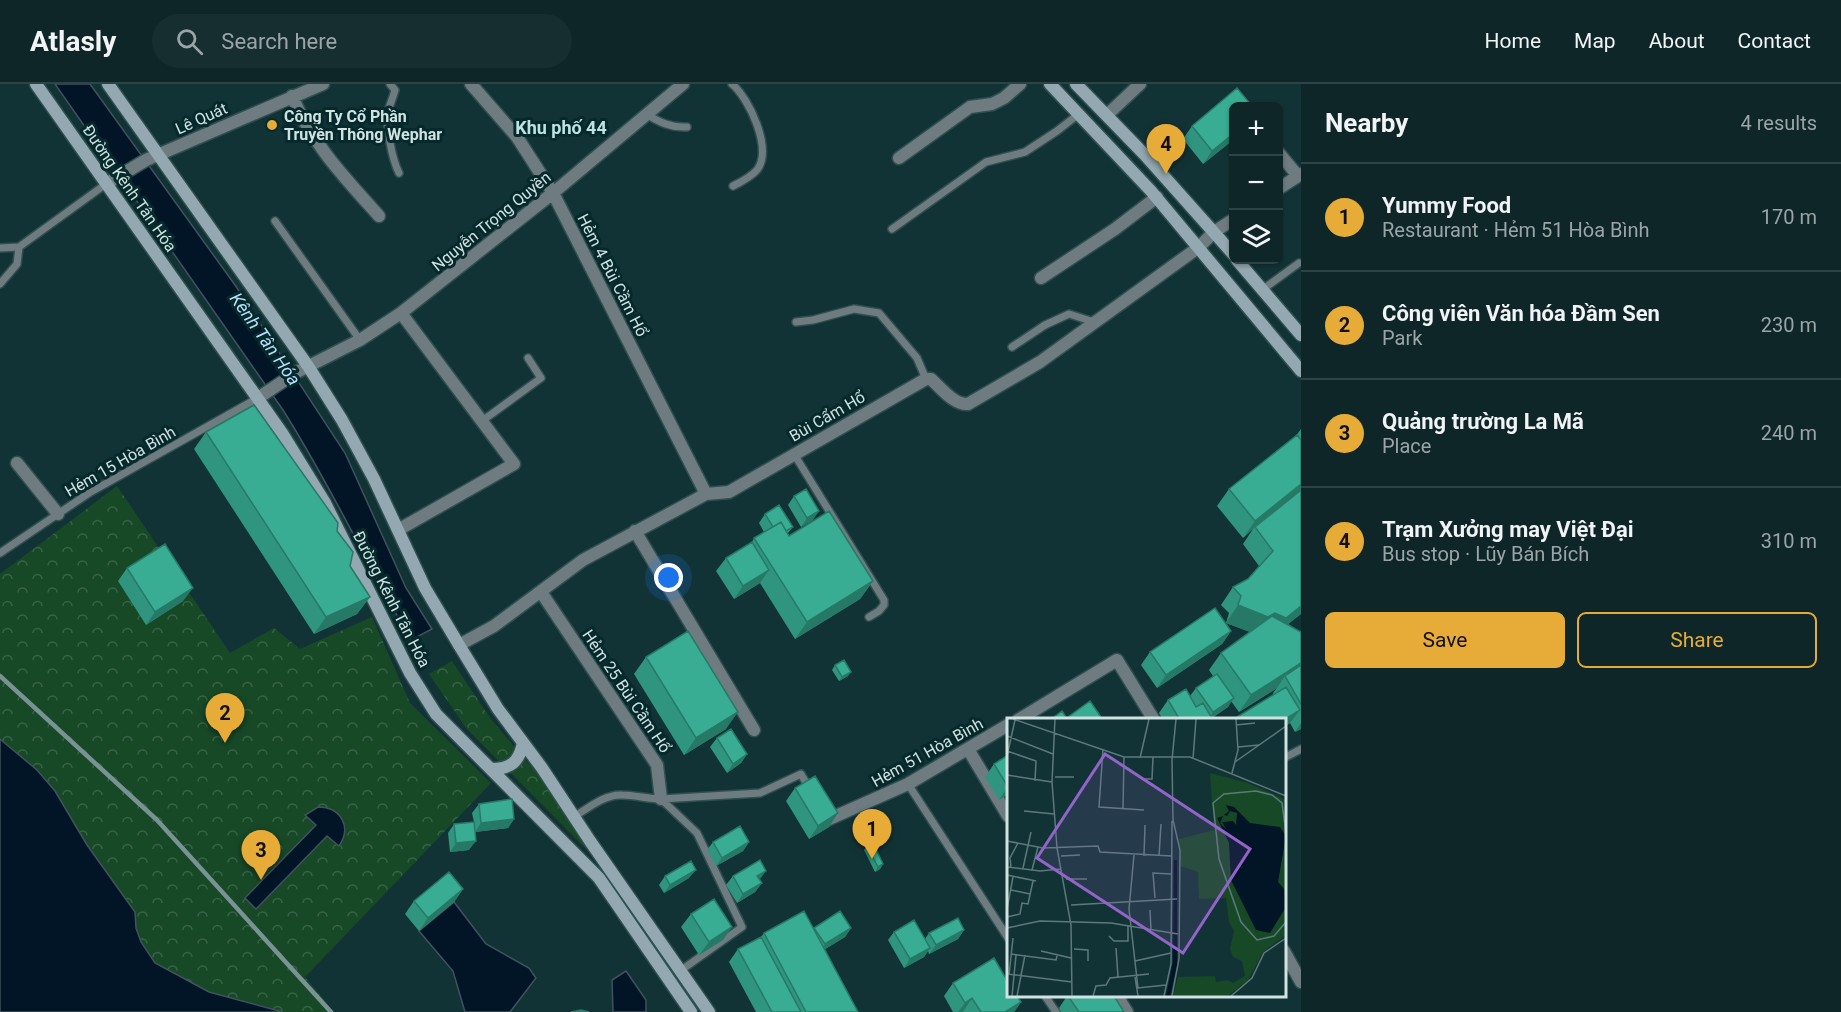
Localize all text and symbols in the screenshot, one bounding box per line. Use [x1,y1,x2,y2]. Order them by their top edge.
search box [152,14,572,68]
text: Atlasly [30,25,116,58]
icon: search [173,25,206,58]
text: Search here [221,29,337,54]
text: Home [1485,29,1541,53]
text: Map [1574,29,1616,53]
text: About [1649,29,1705,53]
text: Contact [1738,29,1811,53]
street label: Lê Quát [172,99,230,138]
map controls [1229,102,1283,264]
button: + [1229,102,1283,156]
place label: Công Ty Cổ Phần Truyền Thông Wephar [284,107,442,144]
text: Nearby [1325,108,1408,138]
text: 4 results [1741,111,1817,135]
district label: Khu phố 44 [515,117,607,138]
marker: Công Ty Cổ Phần Truyền Thông Wephar [265,118,279,132]
street label: Đường Kênh Tân Hóa [79,121,181,255]
pin: 4 [1146,124,1186,174]
button: − [1229,156,1283,210]
street label: Nguyễn Trọng Quyền [428,168,555,275]
text: Yummy Food [1382,193,1511,218]
text: 1 [1339,205,1350,229]
text: 170 m [1761,205,1817,229]
button: layers [1229,210,1283,264]
street label: Hẻm 4 Bùi Cầm Hổ [573,211,652,340]
text: Restaurant · Hẻm 51 Hòa Bình [1382,218,1650,242]
water label: Kênh Tân Hóa [226,288,305,389]
text: Công viên Văn hóa Đầm Sen [1382,301,1660,326]
text: 2 [1339,313,1350,337]
text: 230 m [1761,313,1817,337]
text: Park [1382,326,1422,350]
street label: Bùi Cẩm Hổ [786,387,869,446]
text: Quảng trường La Mã [1382,409,1584,434]
text: 3 [1339,421,1350,445]
text: 240 m [1761,421,1817,445]
street label: Hẻm 15 Hòa Bình [62,422,179,501]
text: Place [1382,434,1431,458]
text: Trạm Xưởng may Việt Đại [1382,517,1634,542]
street label: Đường Kênh Tân Hóa [349,528,434,671]
text: 4 [1339,529,1350,553]
text: 310 m [1761,529,1817,553]
text: Bus stop · Lũy Bán Bích [1382,542,1589,566]
your location [654,563,683,592]
button: Save [1325,612,1565,668]
button: Share [1577,612,1817,668]
street label: Hẻm 25 Bùi Cầm Hổ [578,626,675,756]
pin: 2 [206,694,244,743]
street label: Hẻm 51 Hòa Bình [868,714,986,791]
inset map [1007,718,1286,997]
pin: 1 [852,810,892,859]
pin: 3 [242,830,280,880]

